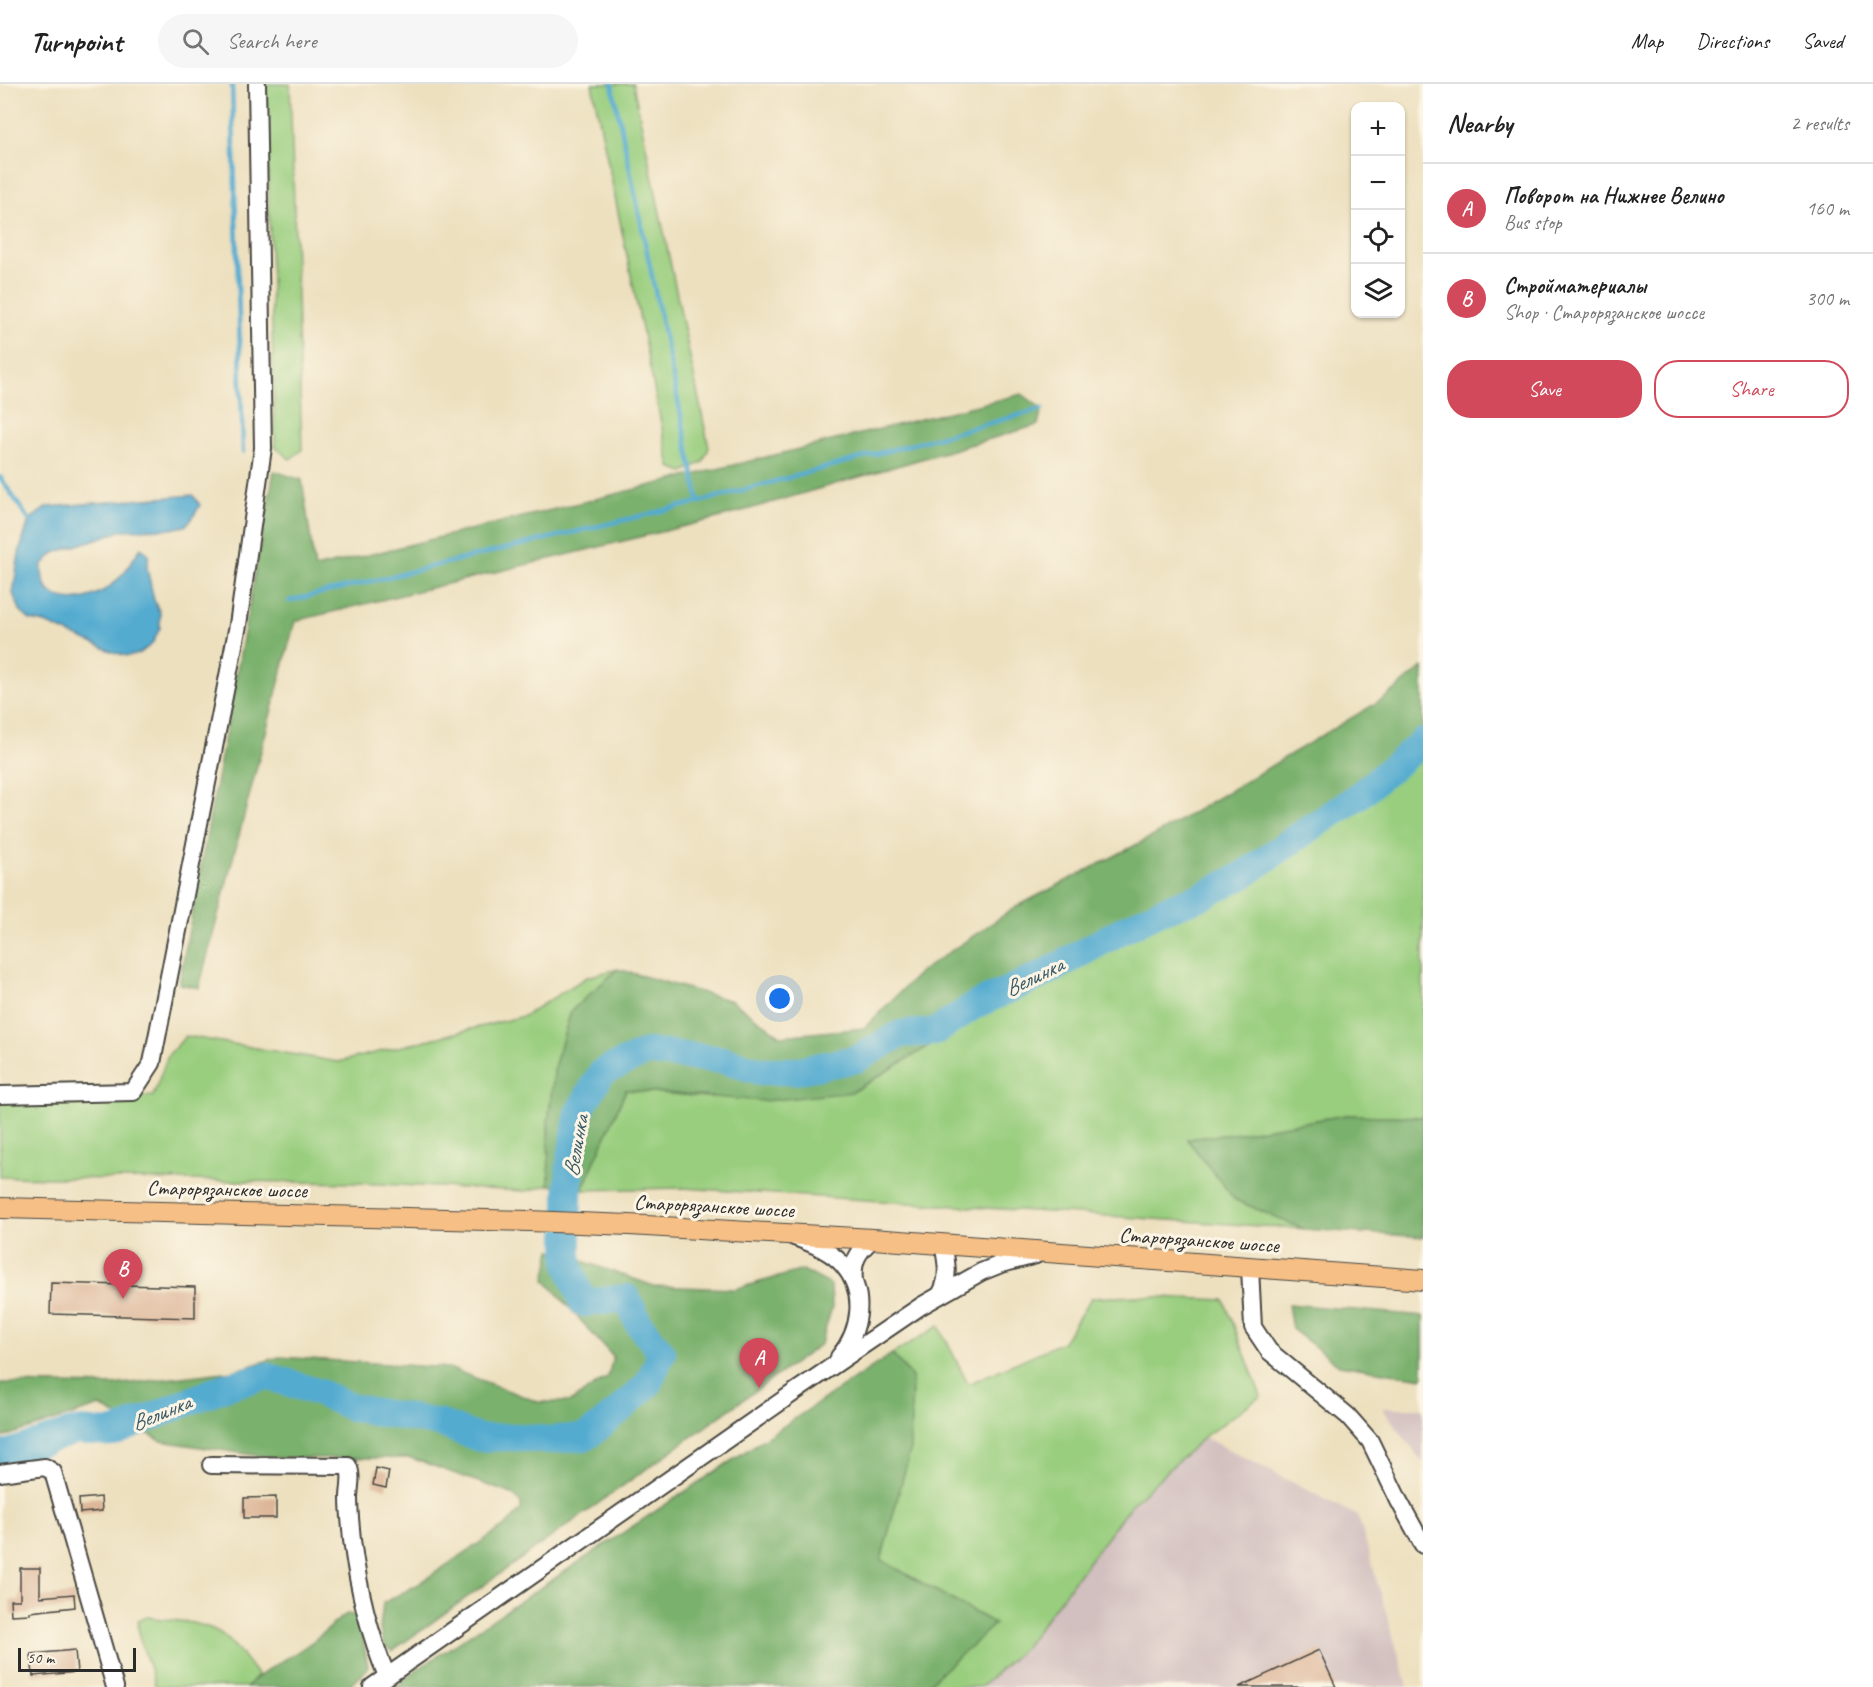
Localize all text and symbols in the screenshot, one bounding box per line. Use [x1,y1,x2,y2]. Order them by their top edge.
search box [158,14,578,68]
text: Turnpoint [30,24,122,59]
icon: search [179,25,212,58]
text: Search here [227,27,317,55]
text: Map [1631,28,1663,54]
text: Directions [1696,28,1769,54]
text: Saved [1802,28,1843,54]
map controls [1351,102,1405,318]
button: + [1351,102,1405,156]
text: Nearby [1447,107,1512,140]
text: 2 results [1790,111,1849,136]
button: − [1351,156,1405,210]
text: Поворот на Нижнее Велино [1504,182,1724,210]
text: A [1461,196,1472,221]
text: 160 m [1806,196,1849,221]
button: locate [1351,210,1405,264]
text: Bus stop [1504,210,1562,235]
button: layers [1351,264,1405,318]
text: Стройматериалы [1504,272,1646,300]
text: B [1461,286,1472,311]
text: 300 m [1806,286,1849,311]
text: Shop · Старорязанское шоссе [1504,300,1704,325]
button: Save [1447,360,1642,418]
button: Share [1654,360,1849,418]
water label: Велинка [1000,950,1071,1003]
your location [765,984,794,1013]
water label: Велинка [557,1110,596,1179]
street label: Старорязанское шоссе [147,1175,308,1204]
street label: Старорязанское шоссе [633,1189,796,1224]
street label: Старорязанское шоссе [1118,1221,1281,1260]
pin: B [104,1250,142,1299]
pin: A [740,1338,778,1388]
water label: Велинка [127,1387,198,1438]
scale bar [18,1645,136,1672]
text: 50 m [27,1648,54,1668]

